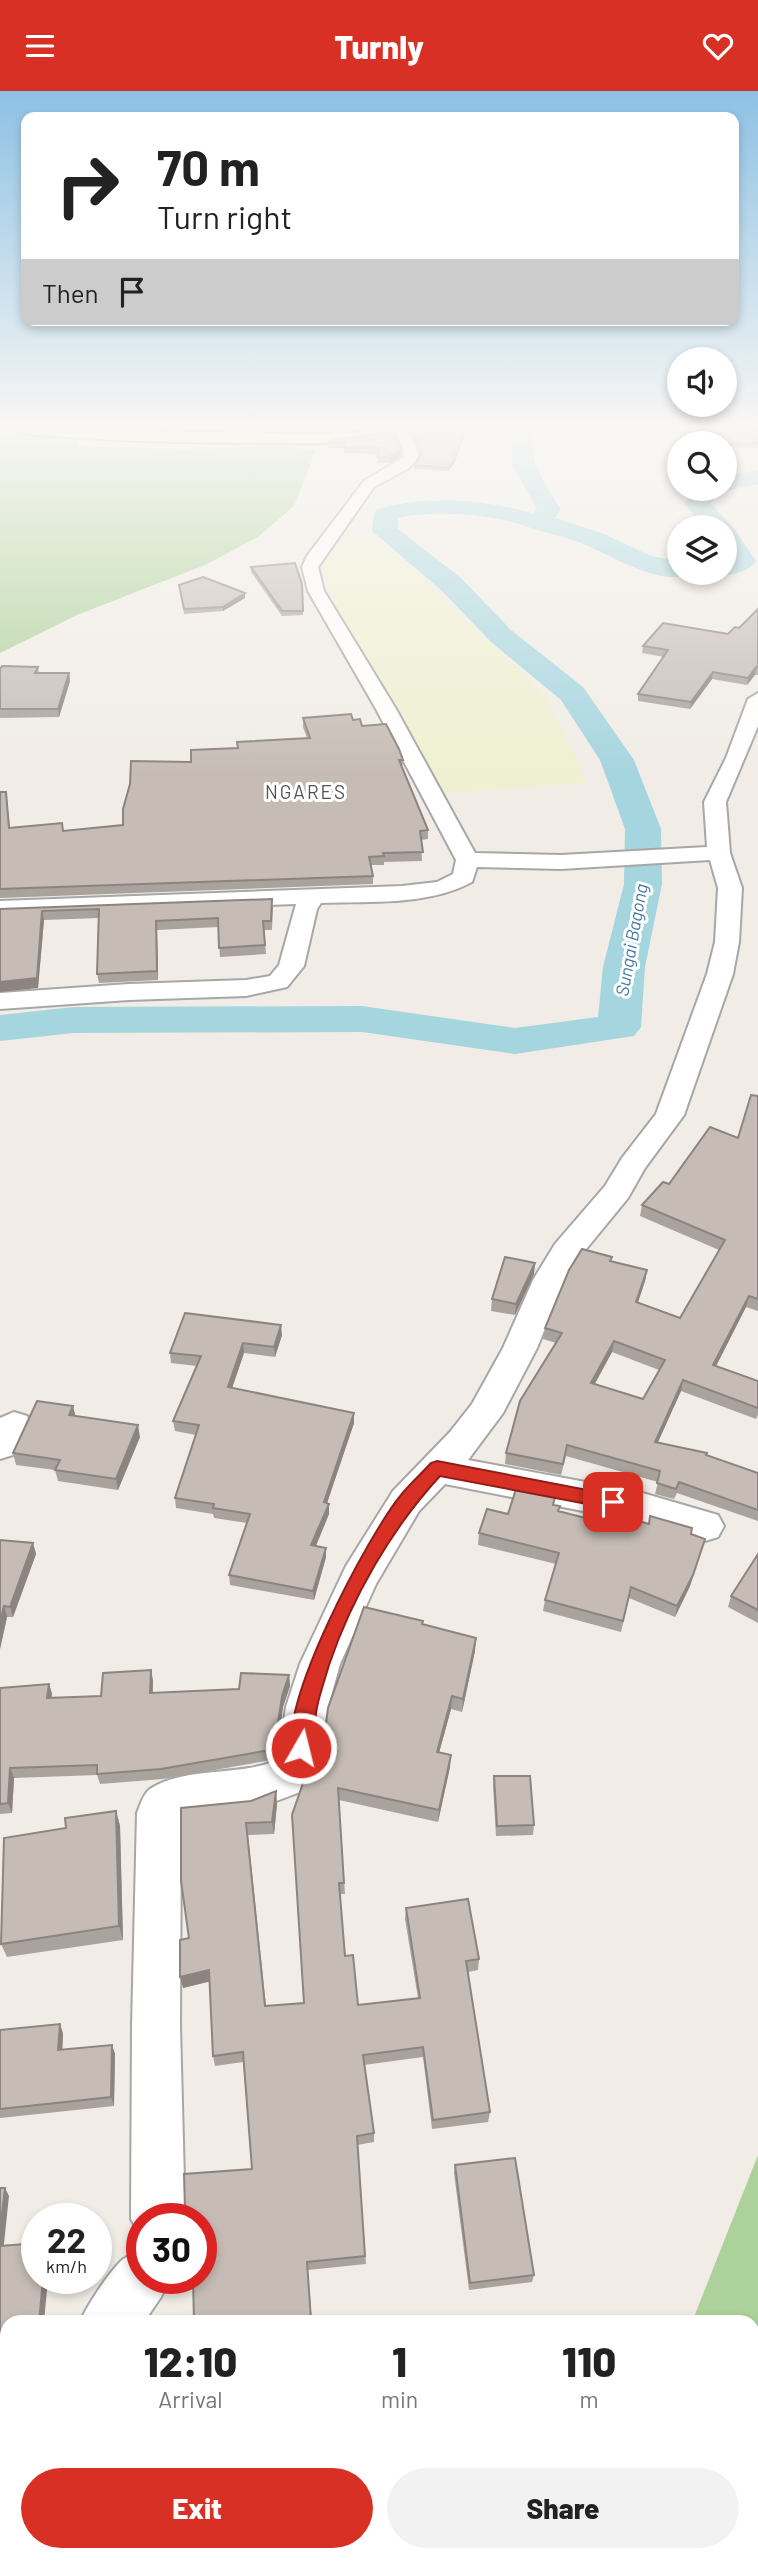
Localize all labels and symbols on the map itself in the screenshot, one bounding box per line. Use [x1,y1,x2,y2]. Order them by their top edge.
district label: NGARES [265,780,347,803]
water label: Sungai Bagong [610,882,652,998]
pin [583,1472,643,1532]
position arrow [264,1711,338,1785]
speed limit sign: 30 [126,2203,217,2294]

